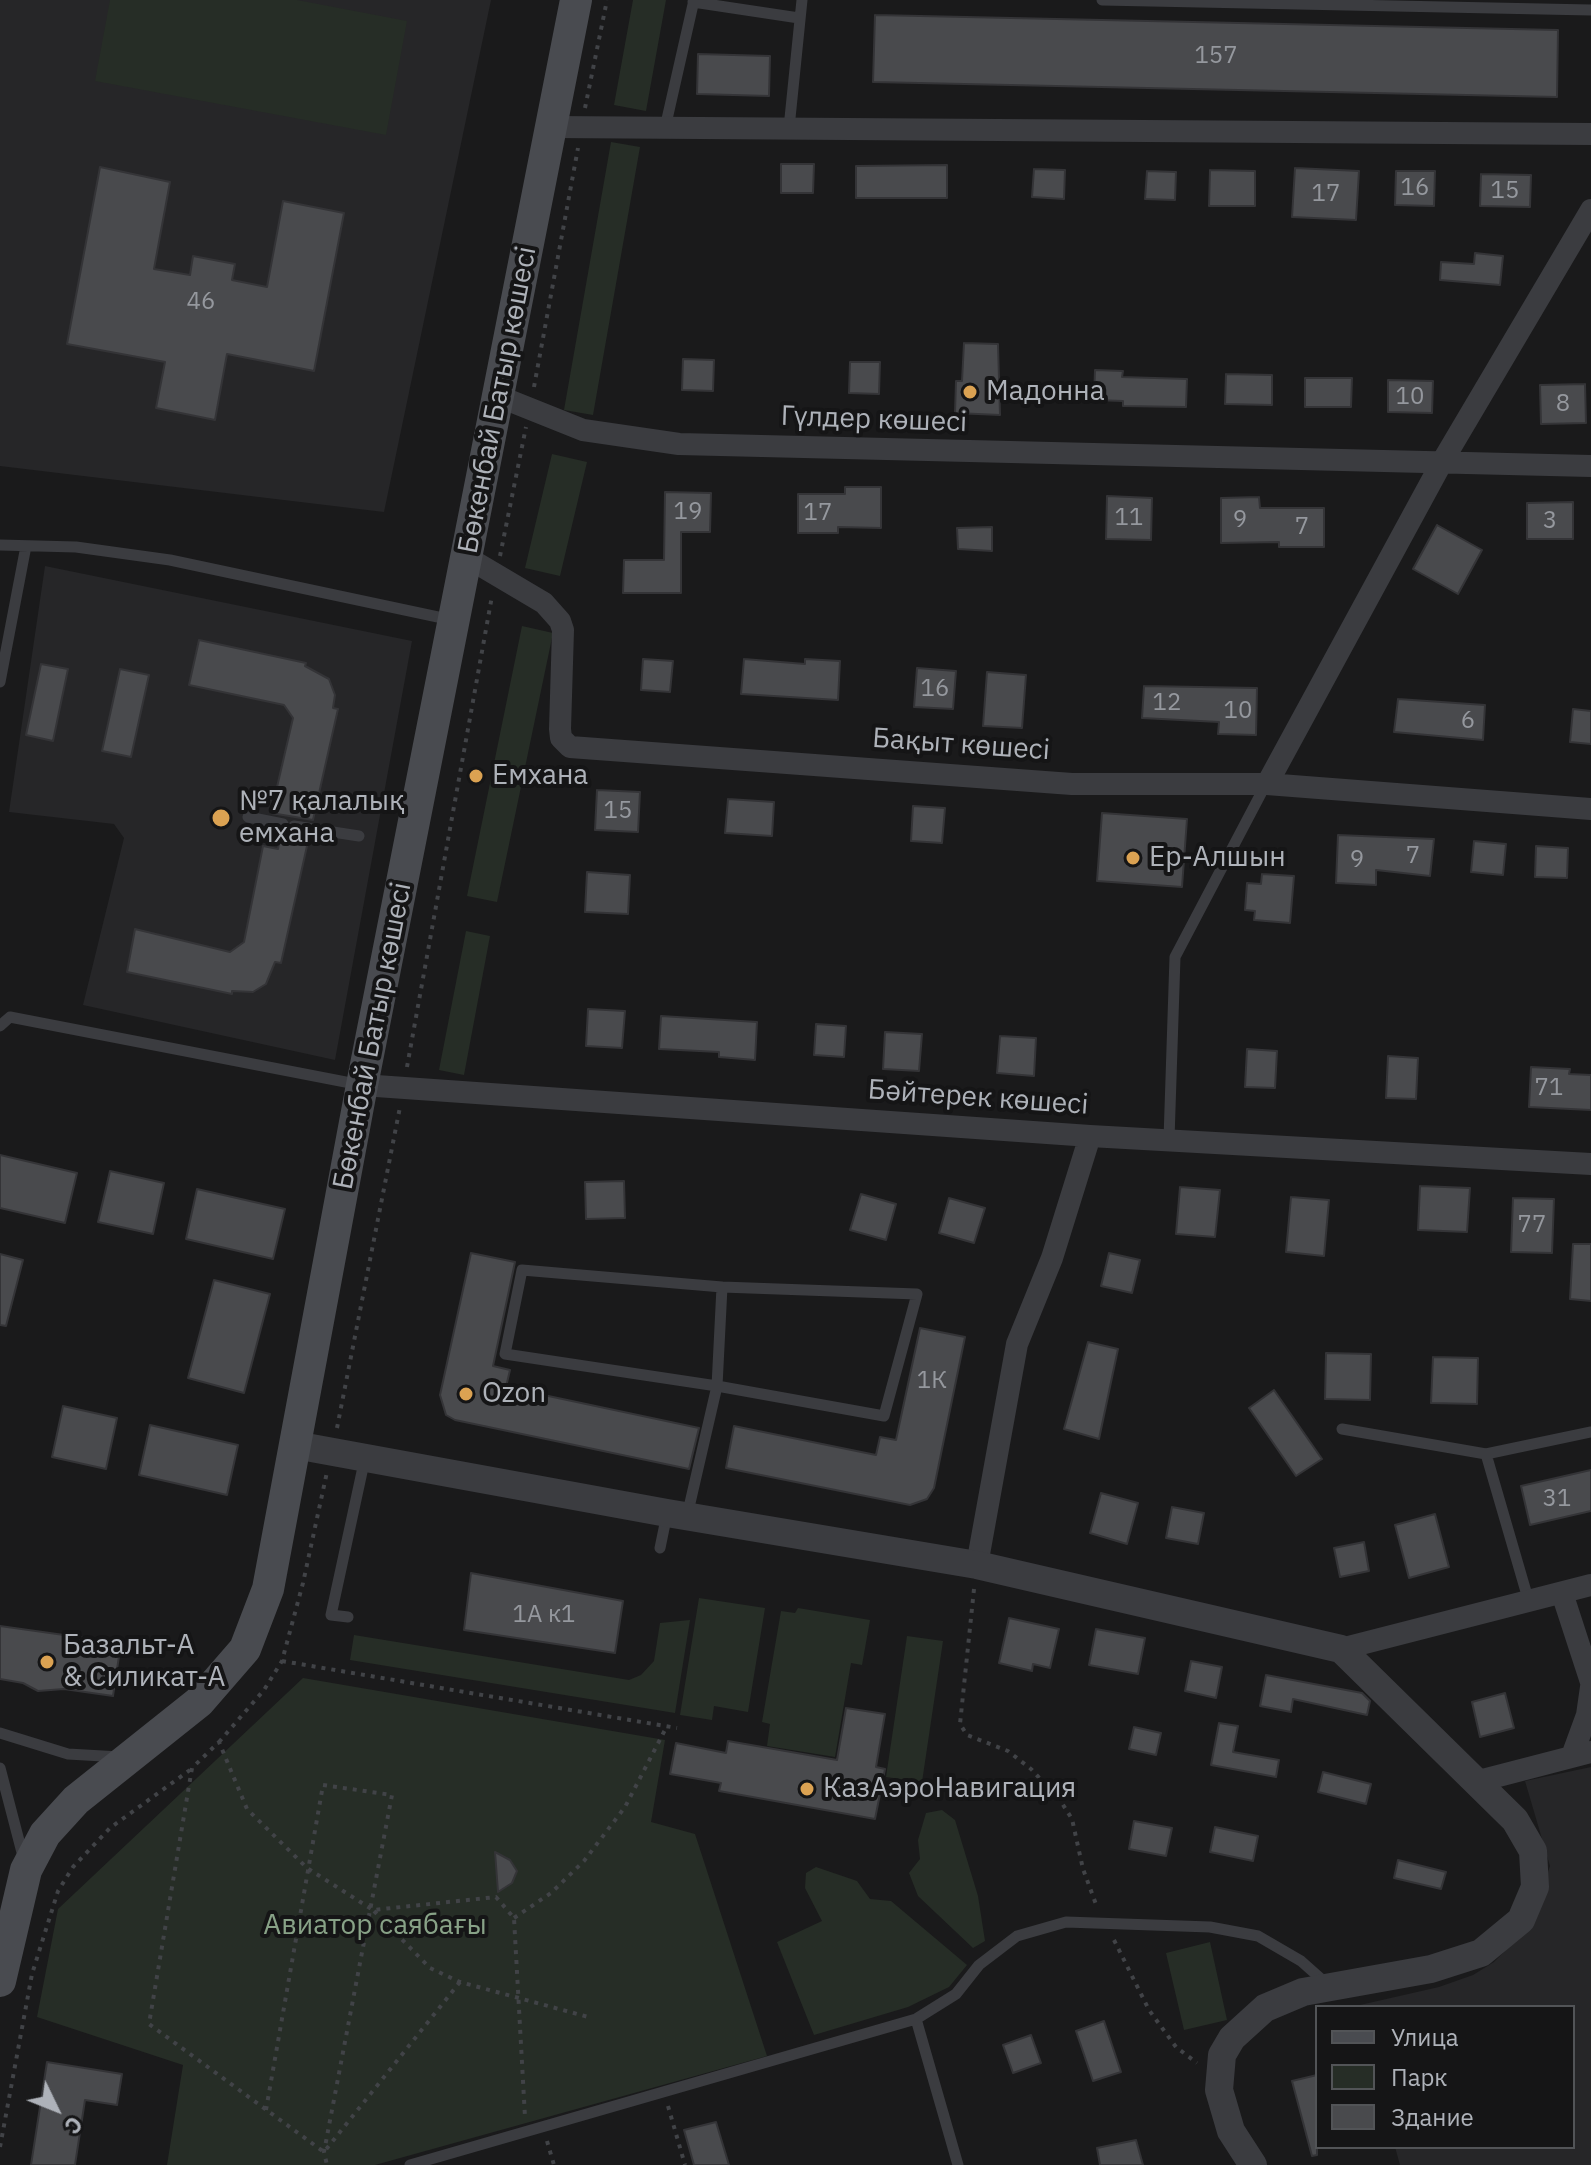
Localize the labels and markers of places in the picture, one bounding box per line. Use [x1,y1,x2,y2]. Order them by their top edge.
place label: Мадонна [986,375,1105,409]
marker: Мадонна [961,383,979,401]
place label: Емхана [492,759,588,793]
marker: Емхана [467,767,485,785]
place label: №7 қалалық емхана [239,785,405,851]
marker: №7 қалалық емхана [210,807,232,829]
place label: Ер-Алшын [1149,841,1286,875]
marker: Ер-Алшын [1124,849,1142,867]
place label: Ozon [482,1377,546,1411]
marker: Ozon [457,1385,475,1403]
place label: Базальт-А & Силикат-А [63,1629,225,1695]
marker: Базальт-А & Силикат-А [38,1653,56,1671]
place label: КазАэроНавигация [823,1772,1076,1806]
marker: КазАэроНавигация [798,1780,816,1798]

